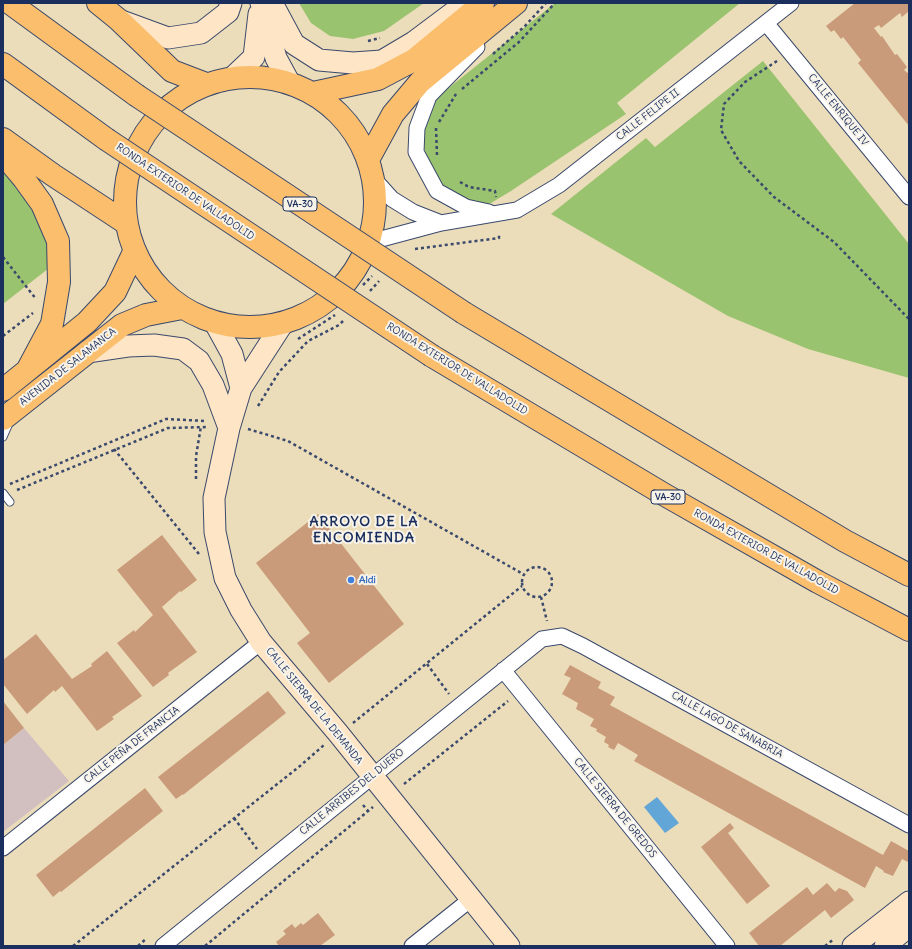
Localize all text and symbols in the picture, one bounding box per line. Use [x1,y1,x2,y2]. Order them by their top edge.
street label: CALLE ENRIQUE IV [805,72,871,148]
street label: CALLE FELIPE II [614,87,682,143]
street label: RONDA EXTERIOR DE VALLADOLID [114,141,256,243]
road number: VA-30 [283,197,317,211]
street label: RONDA EXTERIOR DE VALLADOLID [384,320,530,418]
street label: AVENIDA DE SALAMANCA [17,326,119,408]
road number: VA-30 [651,490,685,504]
street label: RONDA EXTERIOR DE VALLADOLID [691,507,841,597]
district label: ARROYO DE LA ENCOMIENDA [309,514,419,546]
place label: Aldi [359,574,376,586]
marker: Aldi [346,575,356,585]
street label: CALLE SIERRA DE LA DEMANDA [263,645,365,767]
street label: CALLE LAGO DE SANABRIA [669,689,785,761]
street label: CALLE PEÑA DE FRANCIA [82,704,182,786]
street label: CALLE ARRIBES DEL DUERO [297,746,407,838]
street label: CALLE SIERRA DE GREDOS [571,756,659,860]

